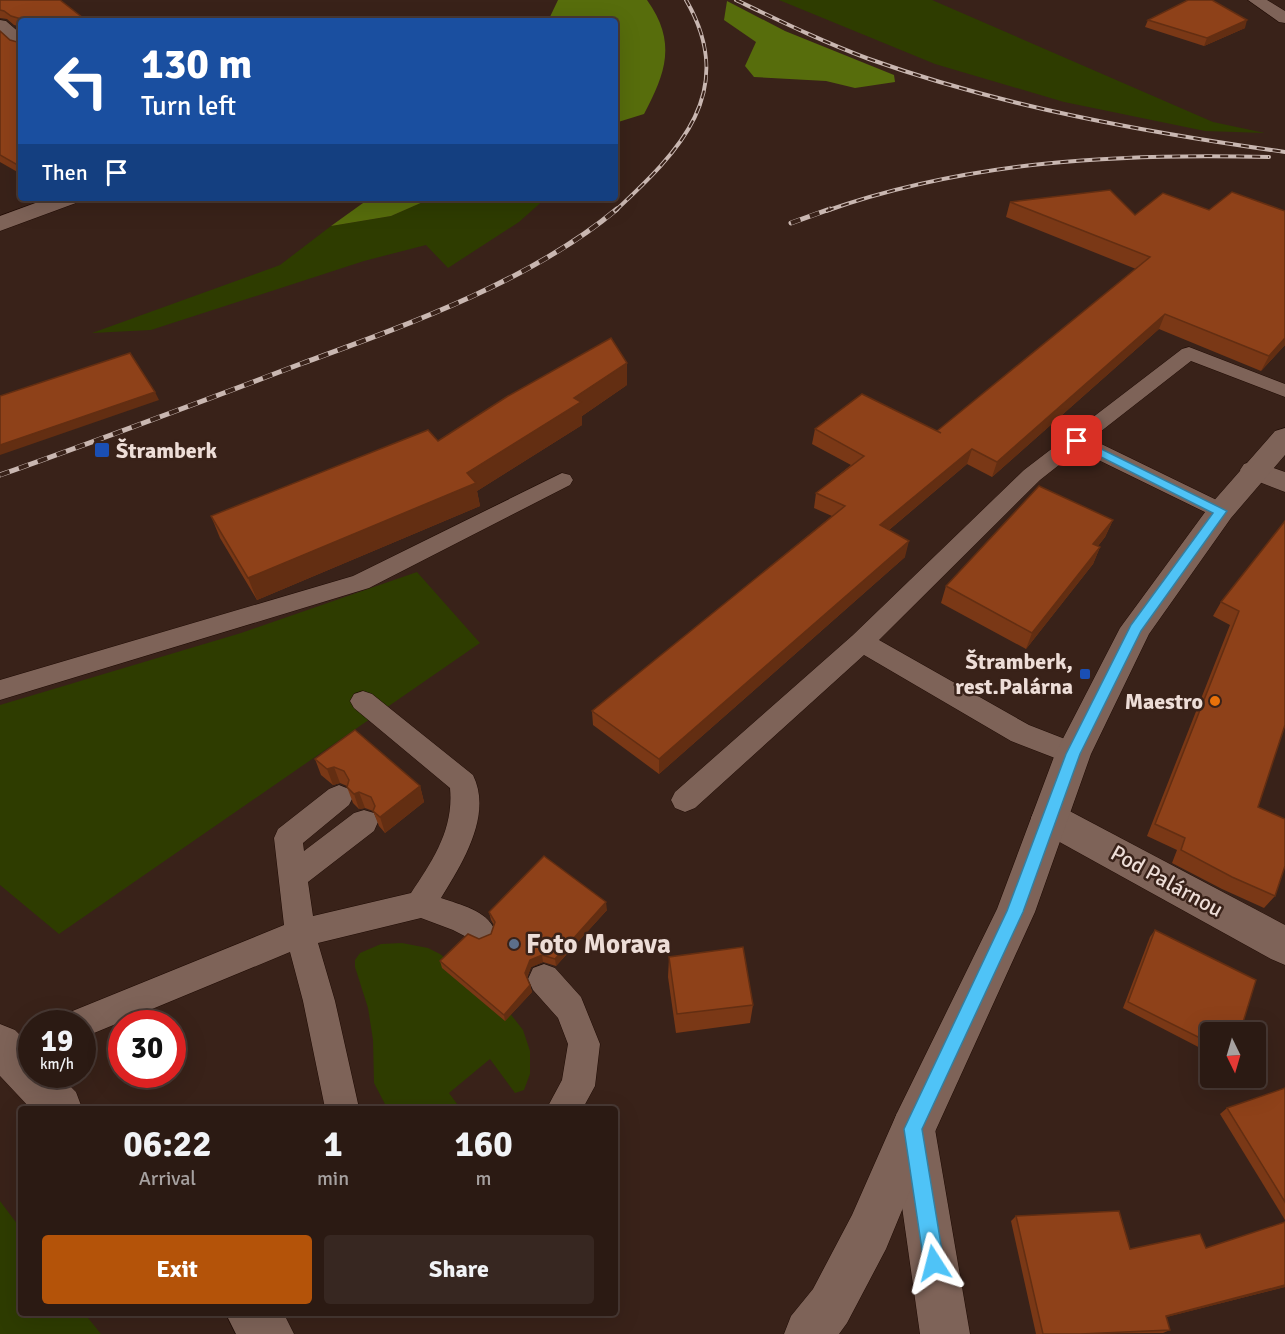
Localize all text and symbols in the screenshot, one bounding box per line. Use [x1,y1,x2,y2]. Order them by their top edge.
text: 130 m [141,39,252,90]
icon: left [42,42,120,120]
text: Turn left [141,90,236,123]
icon: arrive [100,156,133,189]
text: Then [42,159,88,186]
pin [1051,415,1102,466]
icon: arrive [1060,424,1093,457]
place label: Štramberk [116,437,218,464]
marker: Štramberk [93,441,111,459]
place label: Štramberk, rest.Palárna [955,648,1073,700]
marker: Štramberk, rest.Palárna [1078,667,1092,681]
place label: Maestro [1125,688,1203,715]
marker: Maestro [1208,694,1222,708]
street label: Pod Palárnou [1106,839,1228,923]
place label: Foto Morava [526,928,671,961]
marker: Foto Morava [507,937,521,951]
speed limit sign: 30 [108,1010,186,1088]
north arrow [1200,1022,1266,1088]
map controls [1200,1022,1266,1088]
text: 19 [41,1023,73,1060]
text: km/h [40,1055,74,1073]
text: 06:22 [123,1122,212,1167]
text: 1 [323,1122,343,1167]
text: 160 [454,1122,513,1167]
text: Arrival [139,1166,196,1191]
text: min [317,1166,349,1191]
text: m [476,1166,492,1191]
position arrow [902,1231,966,1295]
button: Exit [42,1235,312,1304]
button: Share [324,1235,594,1304]

